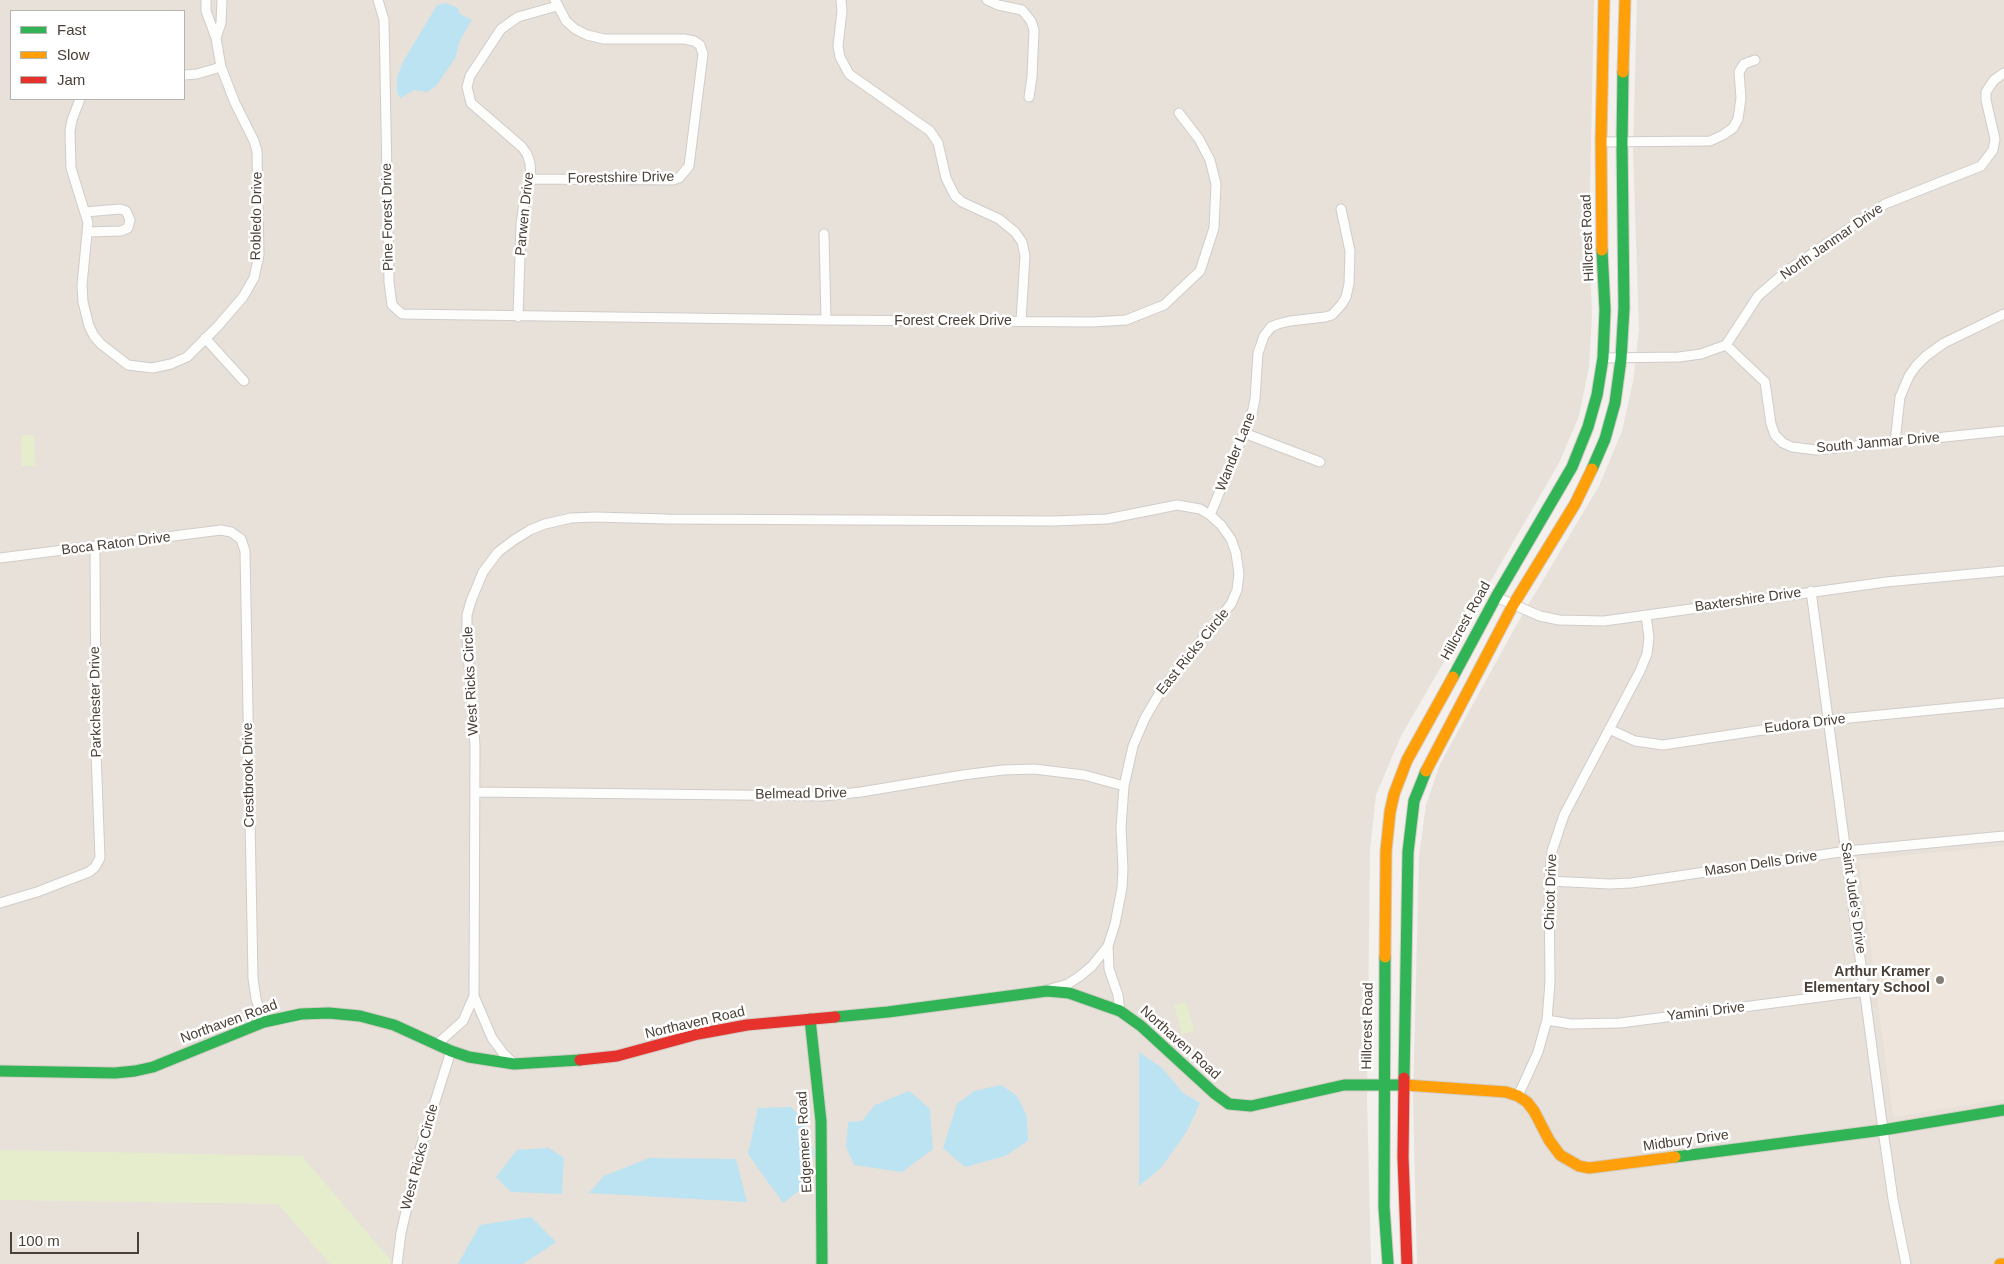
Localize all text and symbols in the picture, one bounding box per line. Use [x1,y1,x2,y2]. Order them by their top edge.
legend [10,10,185,100]
text: Fast [57,21,86,38]
text: Slow [57,46,90,63]
text: Jam [57,71,85,88]
street label: Pine Forest Drive [379,163,397,271]
street label: Forestshire Drive [568,169,674,187]
street label: Parwen Drive [512,171,538,257]
street label: Robledo Drive [248,172,266,260]
street label: Hillcrest Road [1578,194,1598,282]
street label: North Janmar Drive [1777,200,1887,284]
street label: Forest Creek Drive [894,313,1012,329]
street label: Wander Lane [1213,410,1259,494]
street label: South Janmar Drive [1816,429,1940,457]
street label: Boca Raton Drive [61,529,171,559]
street label: Hillcrest Road [1438,579,1494,663]
street label: Baxtershire Drive [1694,584,1802,616]
street label: East Ricks Circle [1153,606,1233,698]
street label: West Ricks Circle [460,626,482,736]
street label: Parkchester Drive [87,646,105,758]
street label: Eudora Drive [1763,711,1847,737]
street label: Crestbrook Drive [240,722,258,828]
street label: Belmead Drive [755,785,847,803]
street label: Saint Jude's Drive [1837,841,1869,955]
street label: Mason Dells Drive [1704,848,1818,880]
street label: Chicot Drive [1541,854,1561,930]
place label: Arthur Kramer Elementary School [1804,964,1930,996]
marker: Arthur Kramer Elementary School [1934,974,1946,986]
street label: Hillcrest Road [1359,982,1377,1070]
street label: Northaven Road [178,997,280,1047]
street label: Yamini Drive [1666,999,1746,1025]
street label: Northaven Road [643,1003,747,1043]
street label: Northaven Road [1136,1003,1224,1083]
street label: Edgemere Road [794,1091,816,1193]
street label: West Ricks Circle [398,1102,442,1212]
street label: Midbury Drive [1642,1127,1730,1155]
scale bar [12,1222,141,1254]
text: 100 m [18,1232,60,1249]

